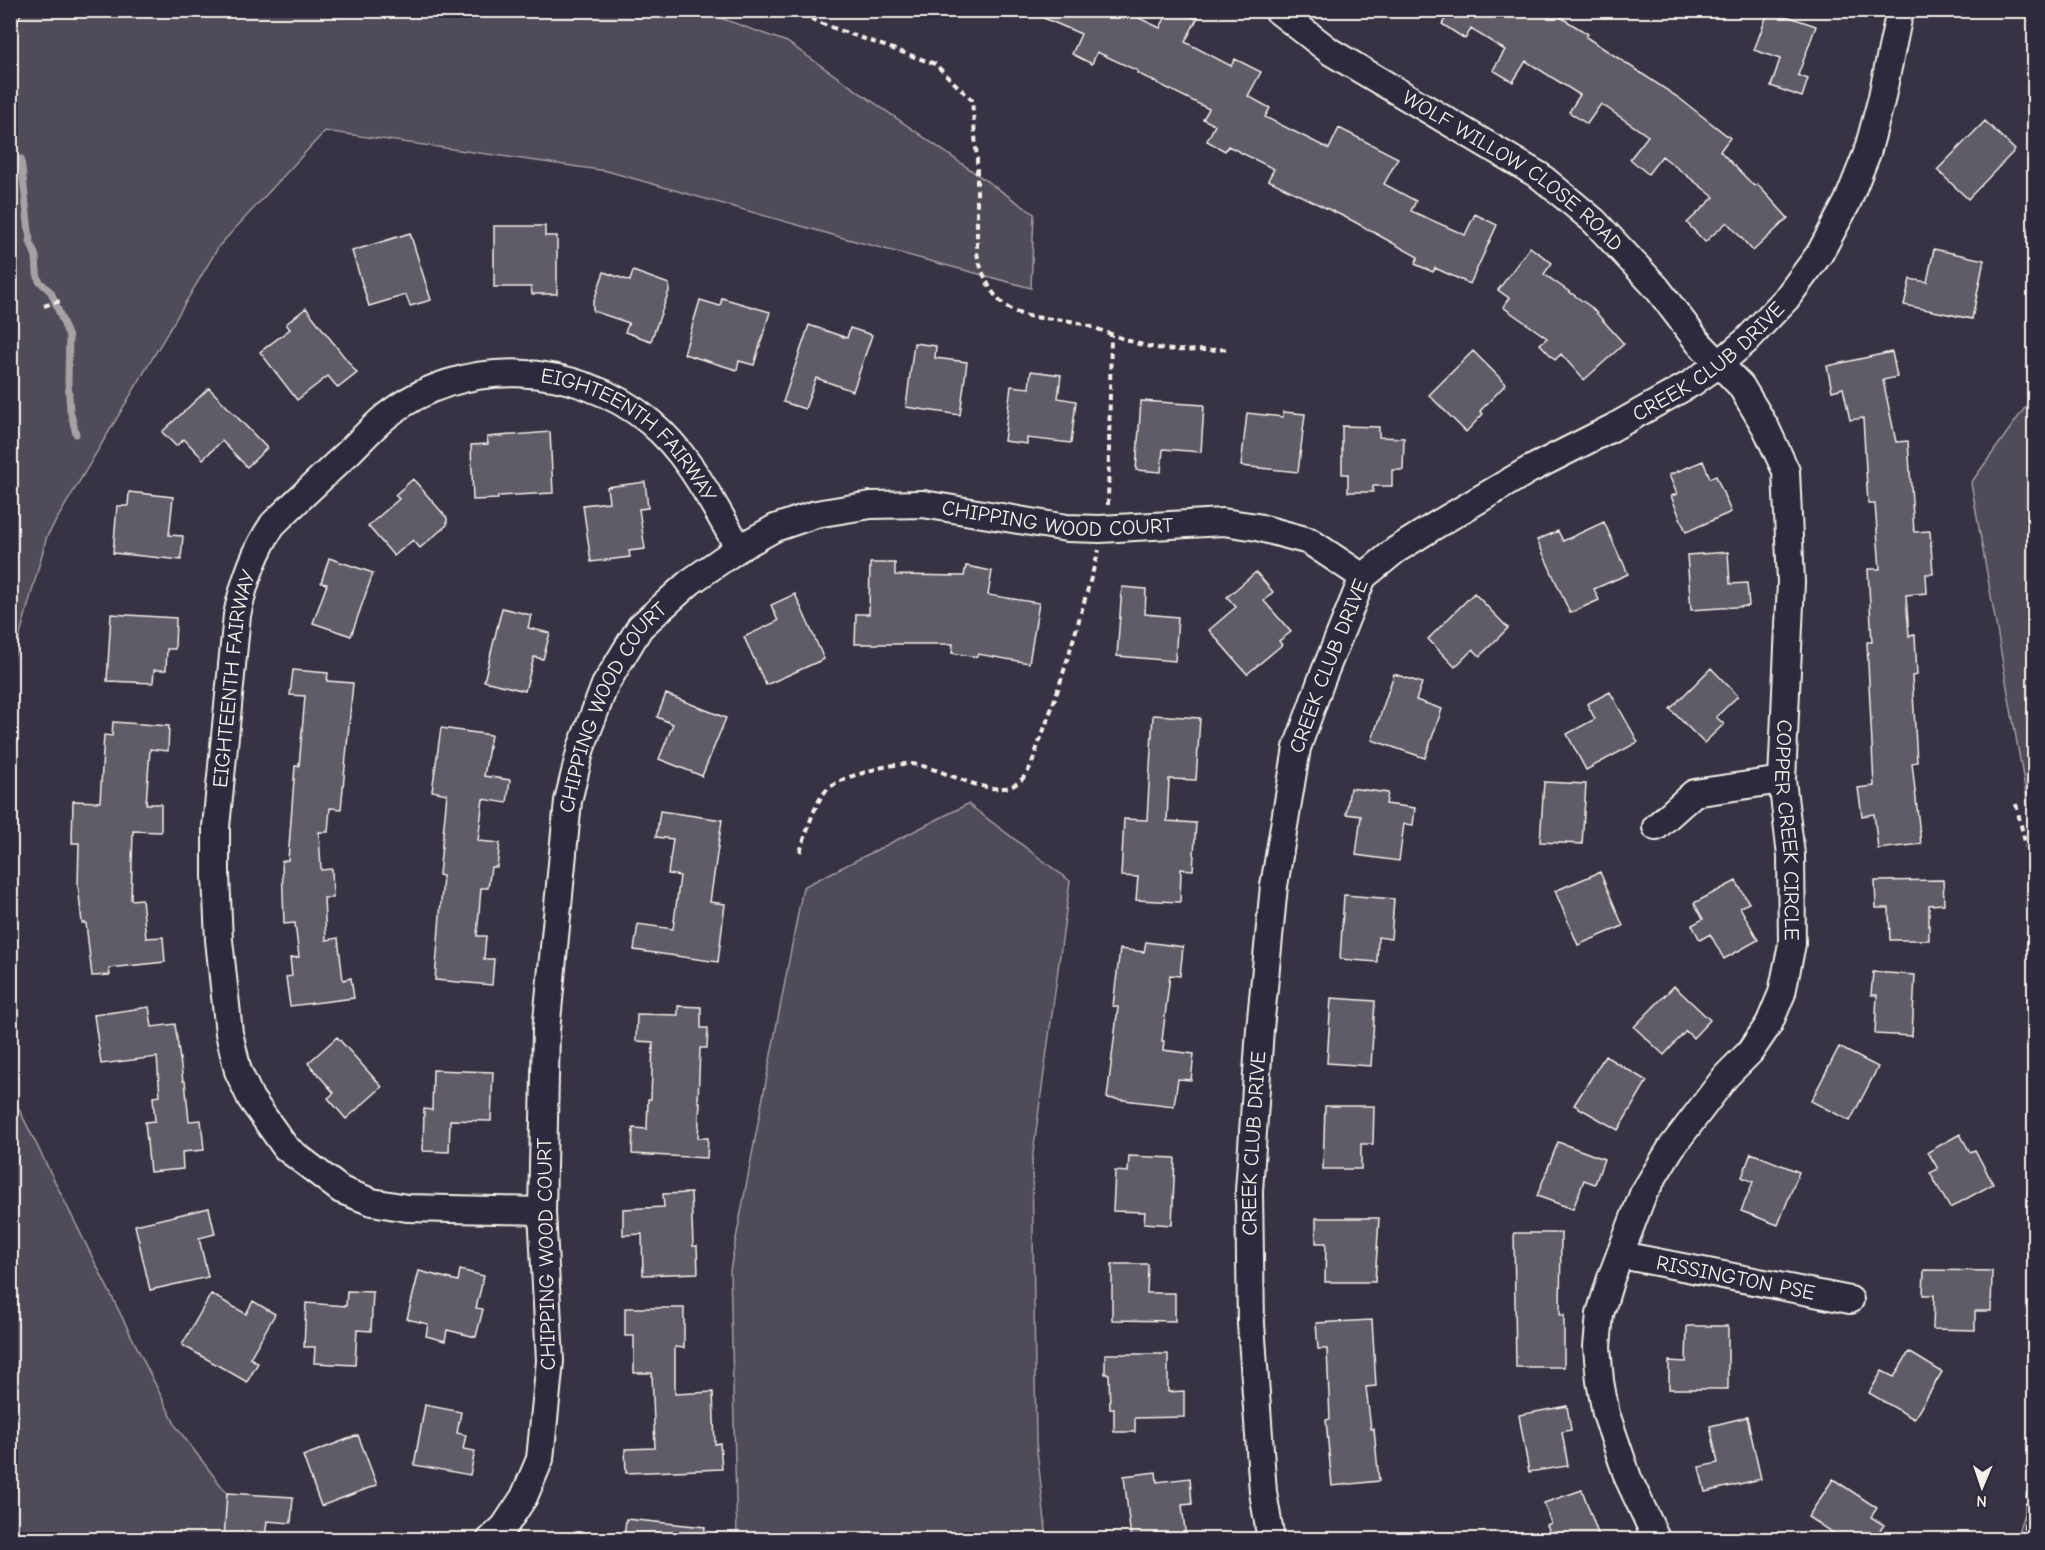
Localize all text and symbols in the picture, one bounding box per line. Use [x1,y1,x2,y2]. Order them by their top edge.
street label: WOLF WILLOW CLOSE ROAD [1398,85,1628,256]
street label: CREEK CLUB DRIVE [1628,297,1789,426]
street label: EIGHTEENTH FAIRWAY [539,363,722,506]
street label: CHIPPING WOOD COURT [940,495,1174,541]
street label: EIGHTEENTH FAIRWAY [208,566,261,789]
street label: CREEK CLUB DRIVE [1284,575,1373,756]
street label: CHIPPING WOOD COURT [555,597,672,814]
street label: COPPER CREEK CIRCLE [1770,719,1804,941]
street label: CREEK CLUB DRIVE [1237,1050,1270,1236]
street label: CHIPPING WOOD COURT [532,1137,560,1371]
street label: RISSINGTON PSE [1654,1250,1817,1305]
north arrow [1952,1457,2012,1517]
text: N [1976,1492,1987,1510]

